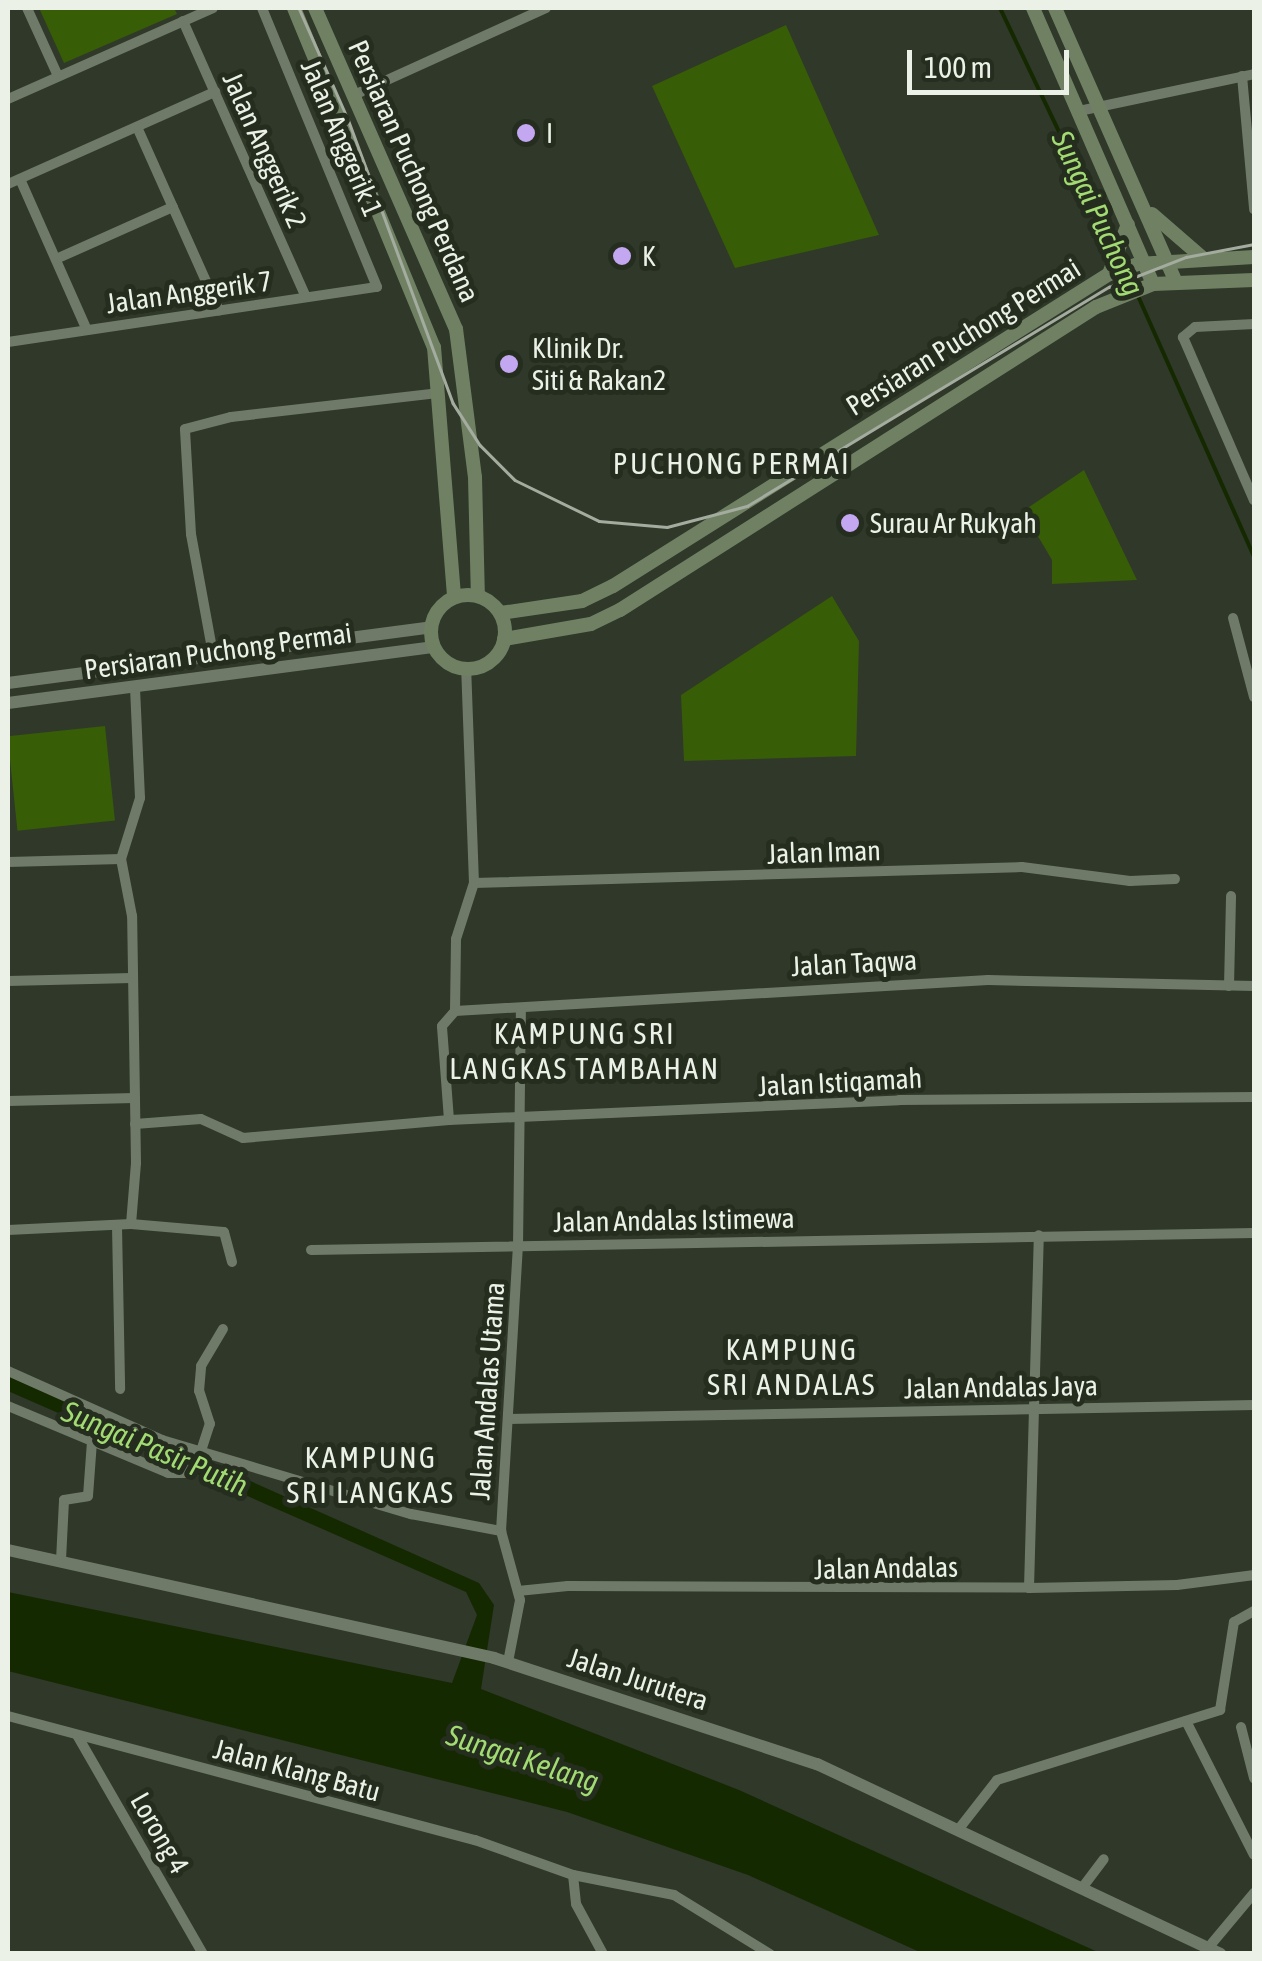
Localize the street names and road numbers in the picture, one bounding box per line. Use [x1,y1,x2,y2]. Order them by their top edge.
street label: Persiaran Puchong Perdana [341,35,487,307]
street label: Jalan Anggerik 1 [294,55,390,221]
street label: Jalan Anggerik 2 [216,67,314,233]
street label: Persiaran Puchong Permai [840,251,1086,423]
street label: Jalan Anggerik 7 [104,264,274,320]
street label: Persiaran Puchong Permai [82,616,354,686]
street label: Jalan Iman [767,833,881,871]
street label: Jalan Taqwa [790,943,918,983]
street label: Jalan Istiqamah [757,1061,923,1103]
street label: Jalan Andalas Istimewa [553,1201,795,1239]
street label: Jalan Andalas Utama [463,1281,511,1501]
street label: Jalan Andalas Jaya [904,1369,1098,1405]
street label: Jalan Andalas [814,1550,958,1586]
street label: Jalan Jurutera [564,1641,712,1717]
street label: Jalan Klang Batu [210,1732,384,1808]
street label: Lorong 4 [123,1786,197,1880]

